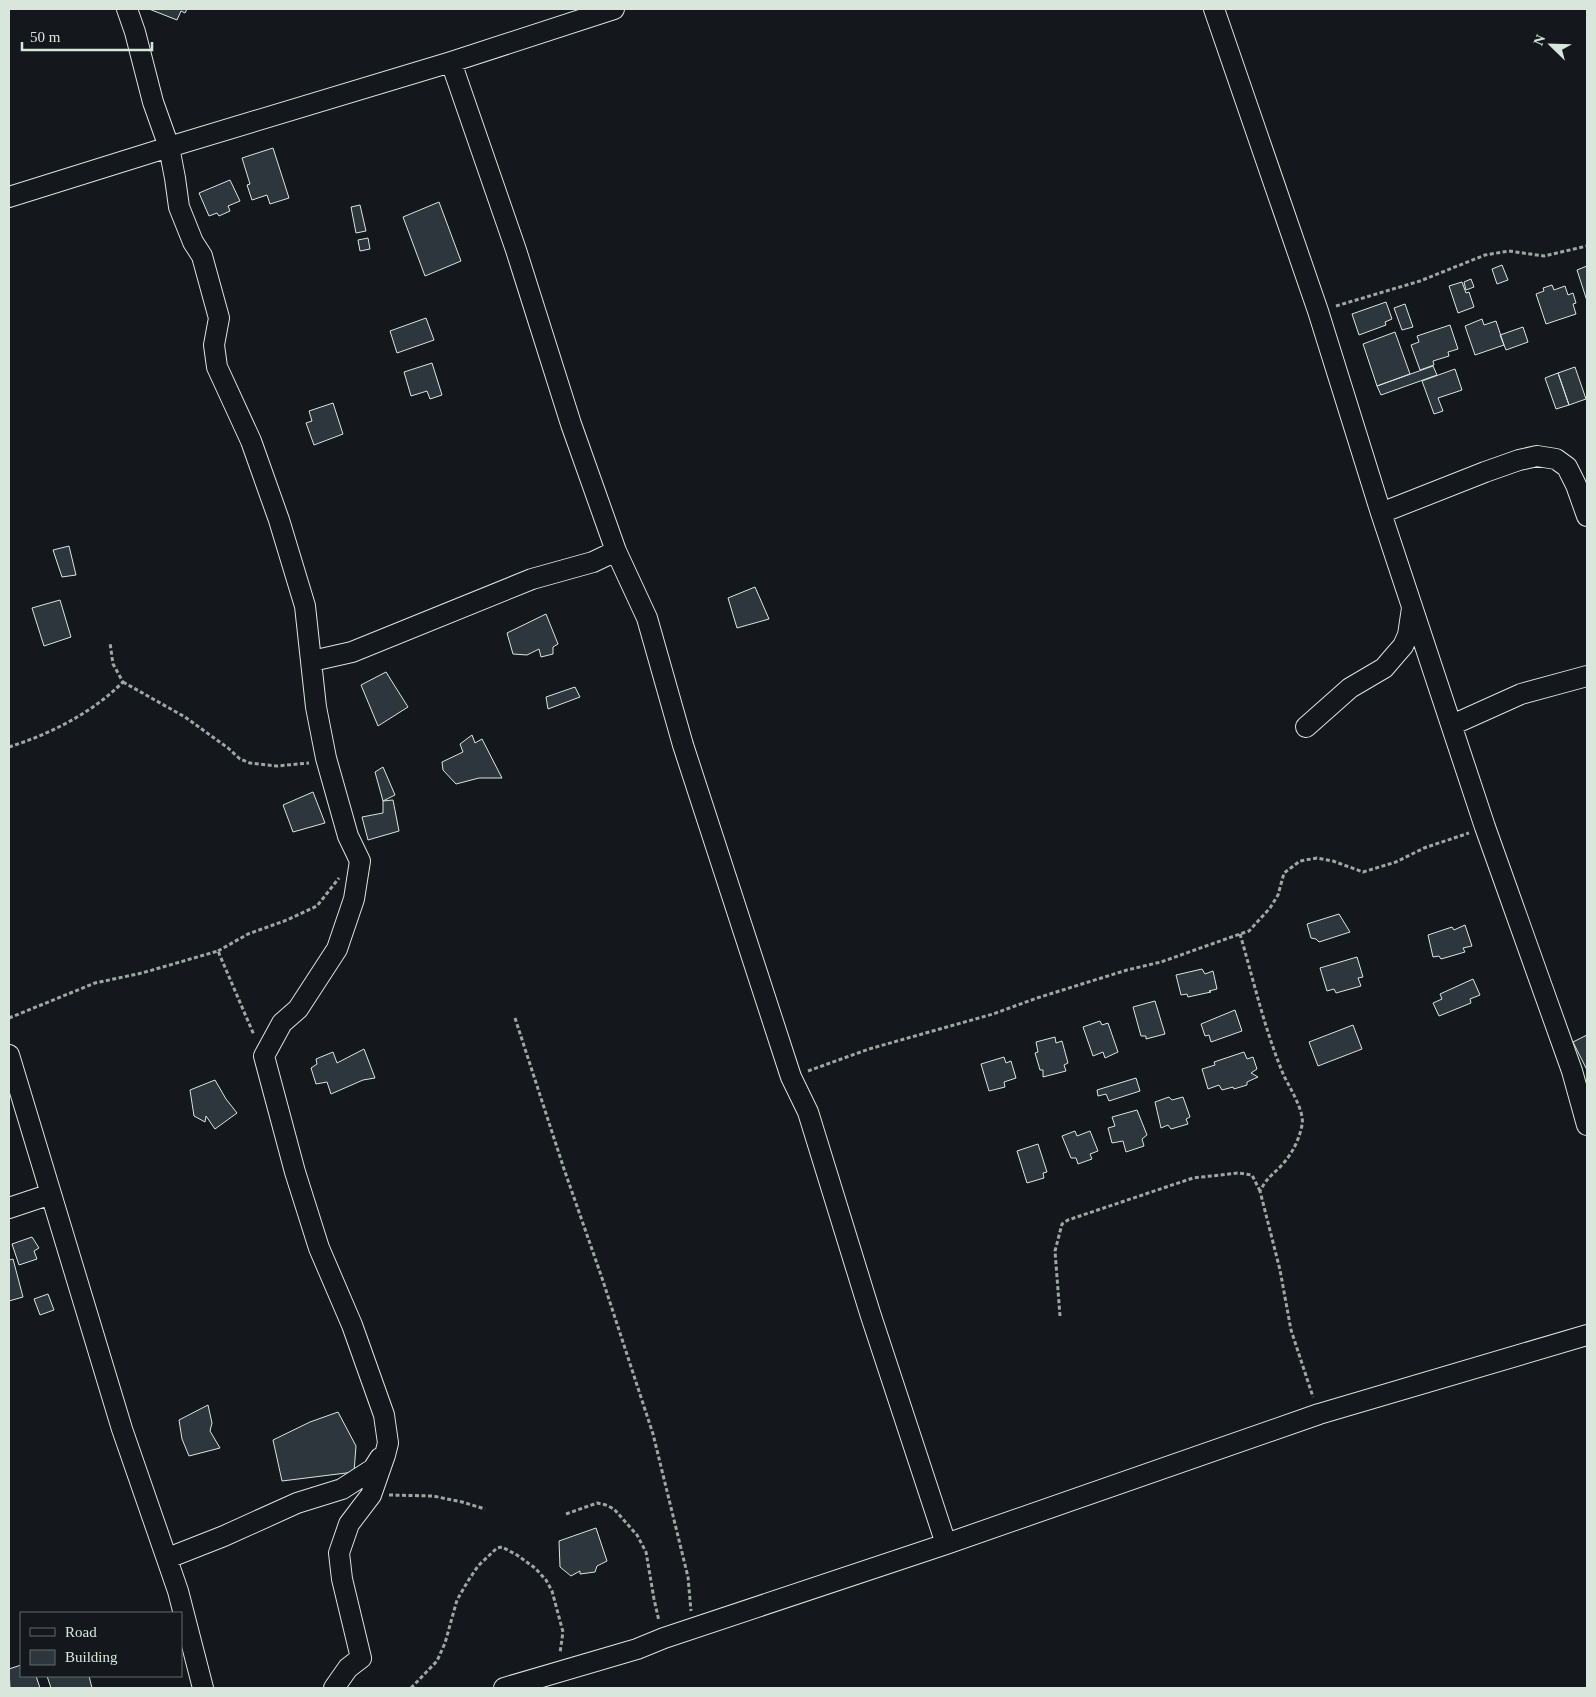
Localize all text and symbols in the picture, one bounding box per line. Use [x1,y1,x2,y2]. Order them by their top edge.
scale bar [22,20,152,52]
north arrow [1526,20,1576,70]
text: 50 m [30,29,61,45]
text: N [1531,33,1548,48]
legend [20,1612,182,1677]
text: Road [65,1624,97,1640]
text: Building [65,1649,118,1665]

